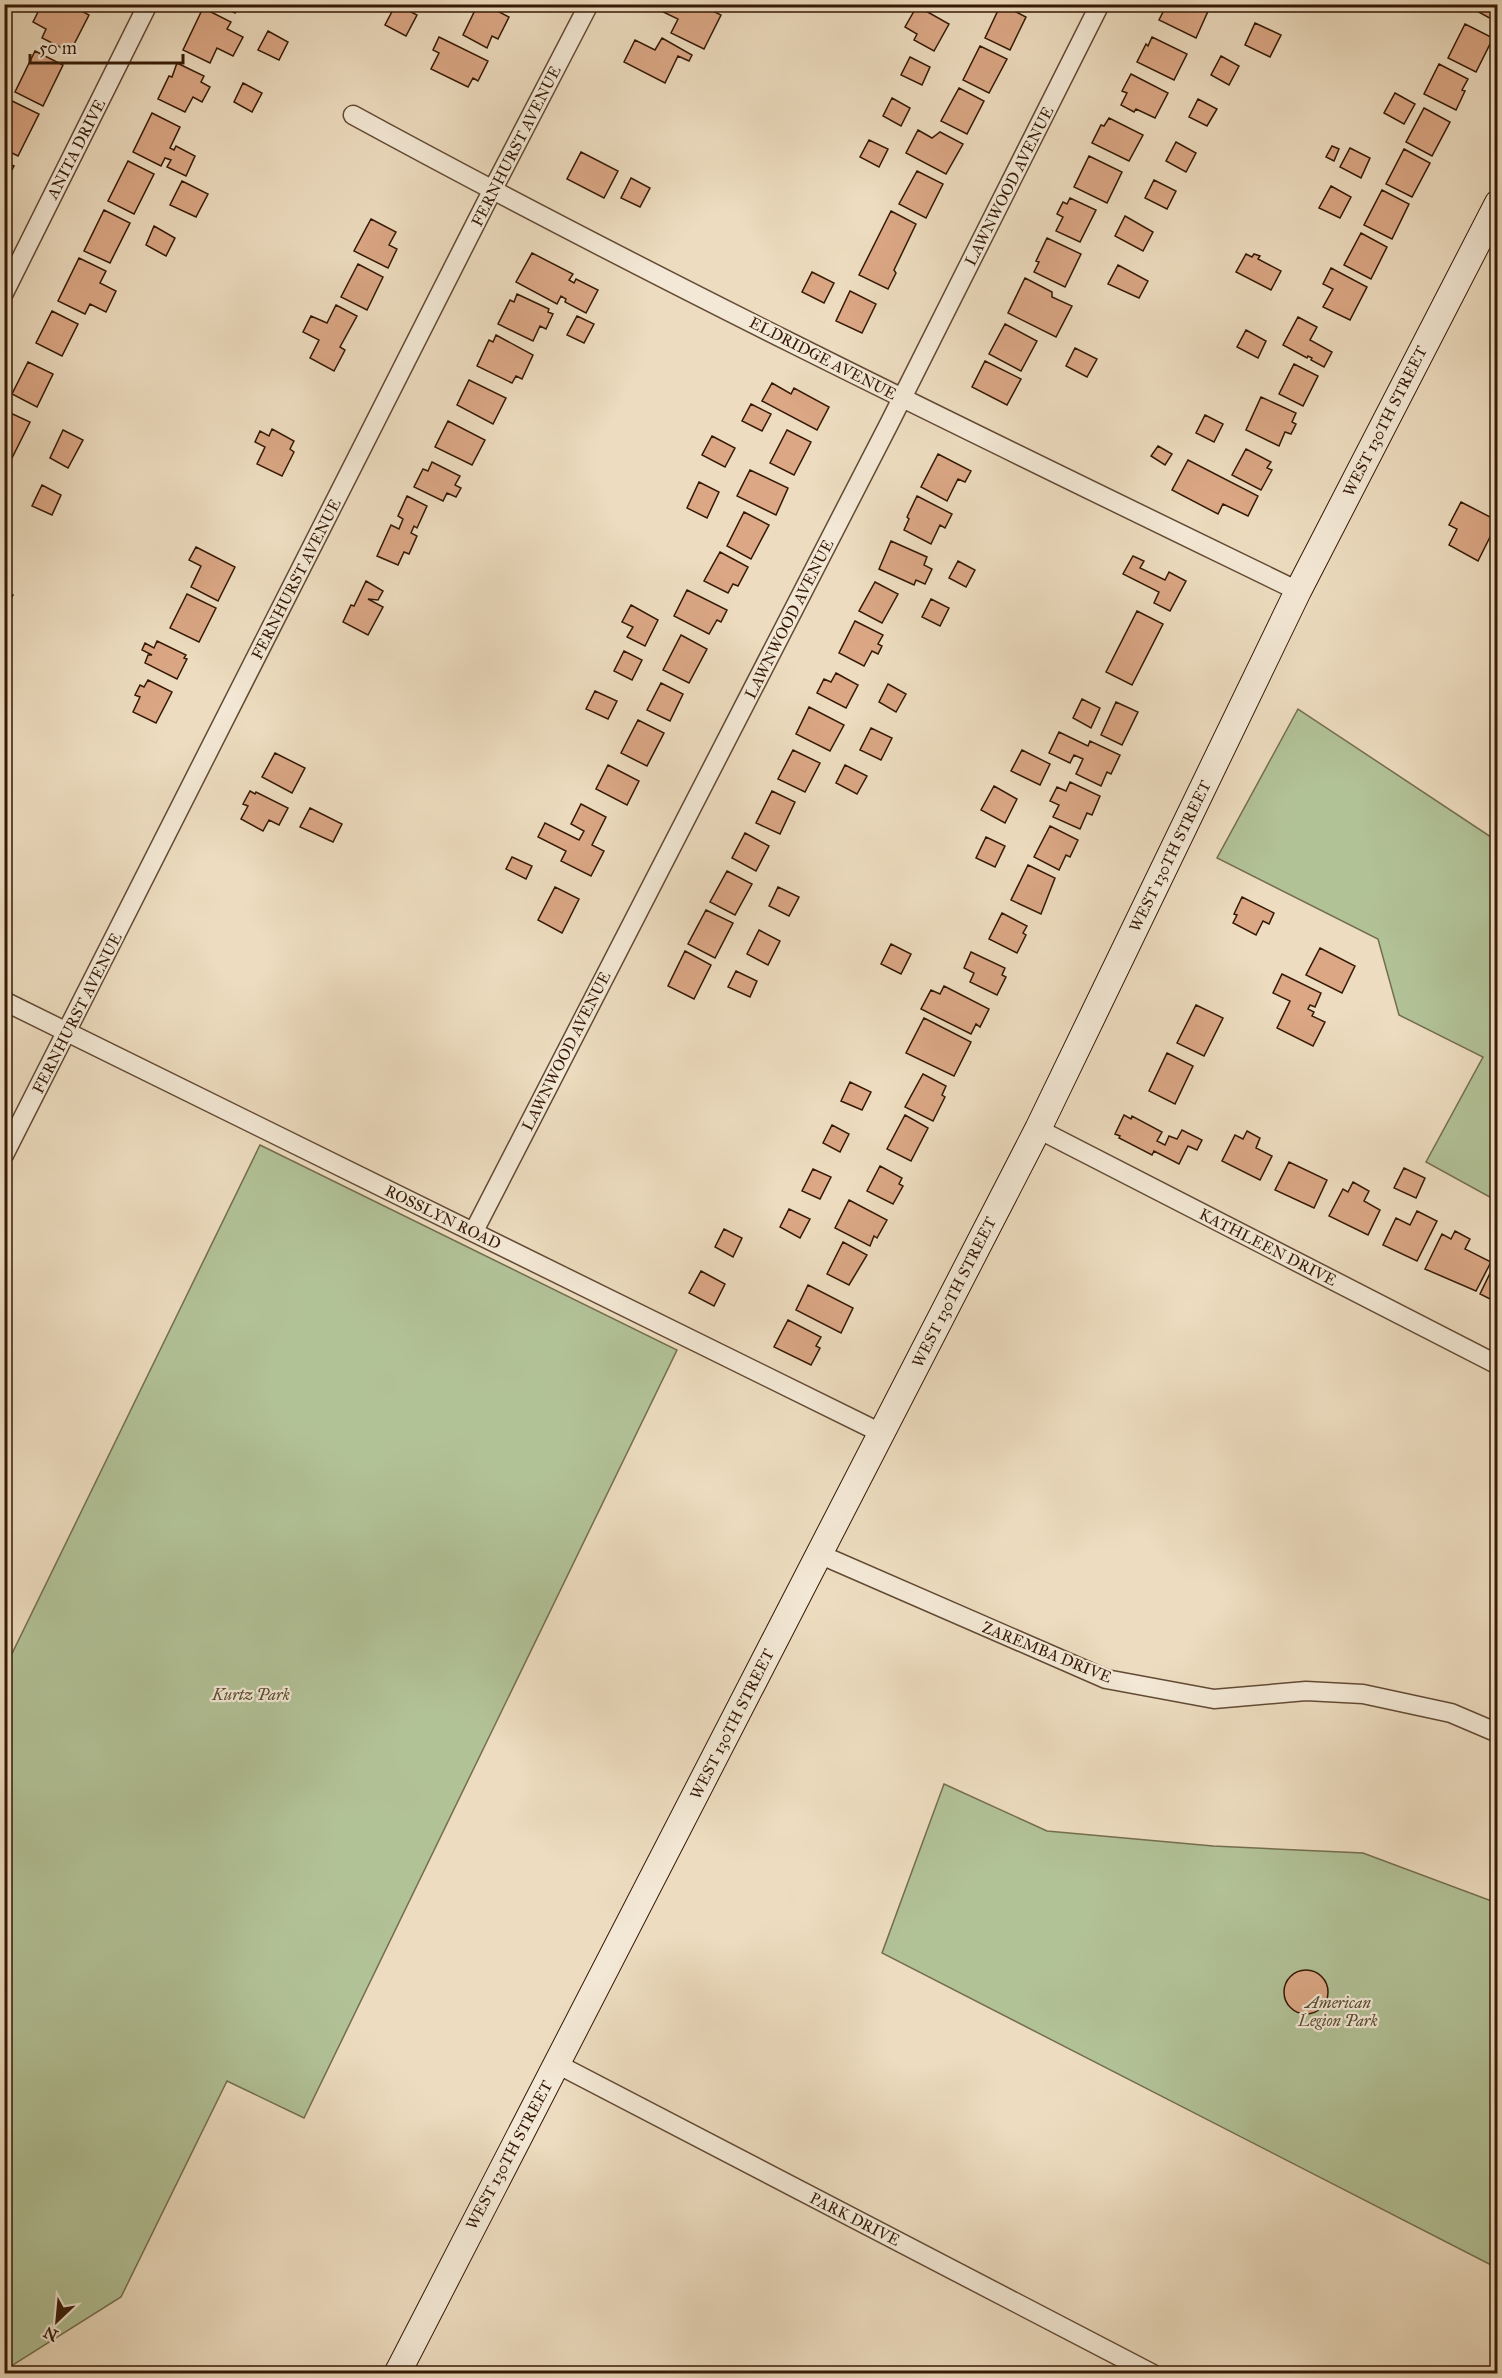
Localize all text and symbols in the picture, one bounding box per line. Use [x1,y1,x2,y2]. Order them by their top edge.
scale bar [30,27,183,65]
text: 50 m [39,37,77,59]
street label: FERNHURST AVENUE [467,62,565,230]
street label: ANITA DRIVE [42,96,109,203]
street label: LAWNWOOD AVENUE [961,103,1057,269]
street label: ELDRIDGE AVENUE [746,313,900,403]
street label: WEST 130TH STREET [1339,343,1431,499]
street label: FERNHURST AVENUE [247,495,345,663]
street label: LAWNWOOD AVENUE [741,536,837,702]
street label: WEST 130TH STREET [1125,777,1215,935]
street label: FERNHURST AVENUE [28,929,126,1097]
street label: LAWNWOOD AVENUE [518,968,614,1134]
street label: ROSSLYN ROAD [382,1181,504,1253]
street label: KATHLEEN DRIVE [1196,1204,1340,1290]
street label: WEST 130TH STREET [908,1214,1000,1370]
street label: ZAREMBA DRIVE [980,1617,1114,1687]
street label: WEST 130TH STREET [686,1646,778,1802]
park label: Kurtz Park [211,1685,290,1704]
park label: American Legion Park [1297,1993,1378,2030]
street label: WEST 130TH STREET [462,2077,556,2233]
street label: PARK DRIVE [807,2188,903,2250]
north arrow [27,2291,87,2351]
text: N [40,2322,61,2346]

